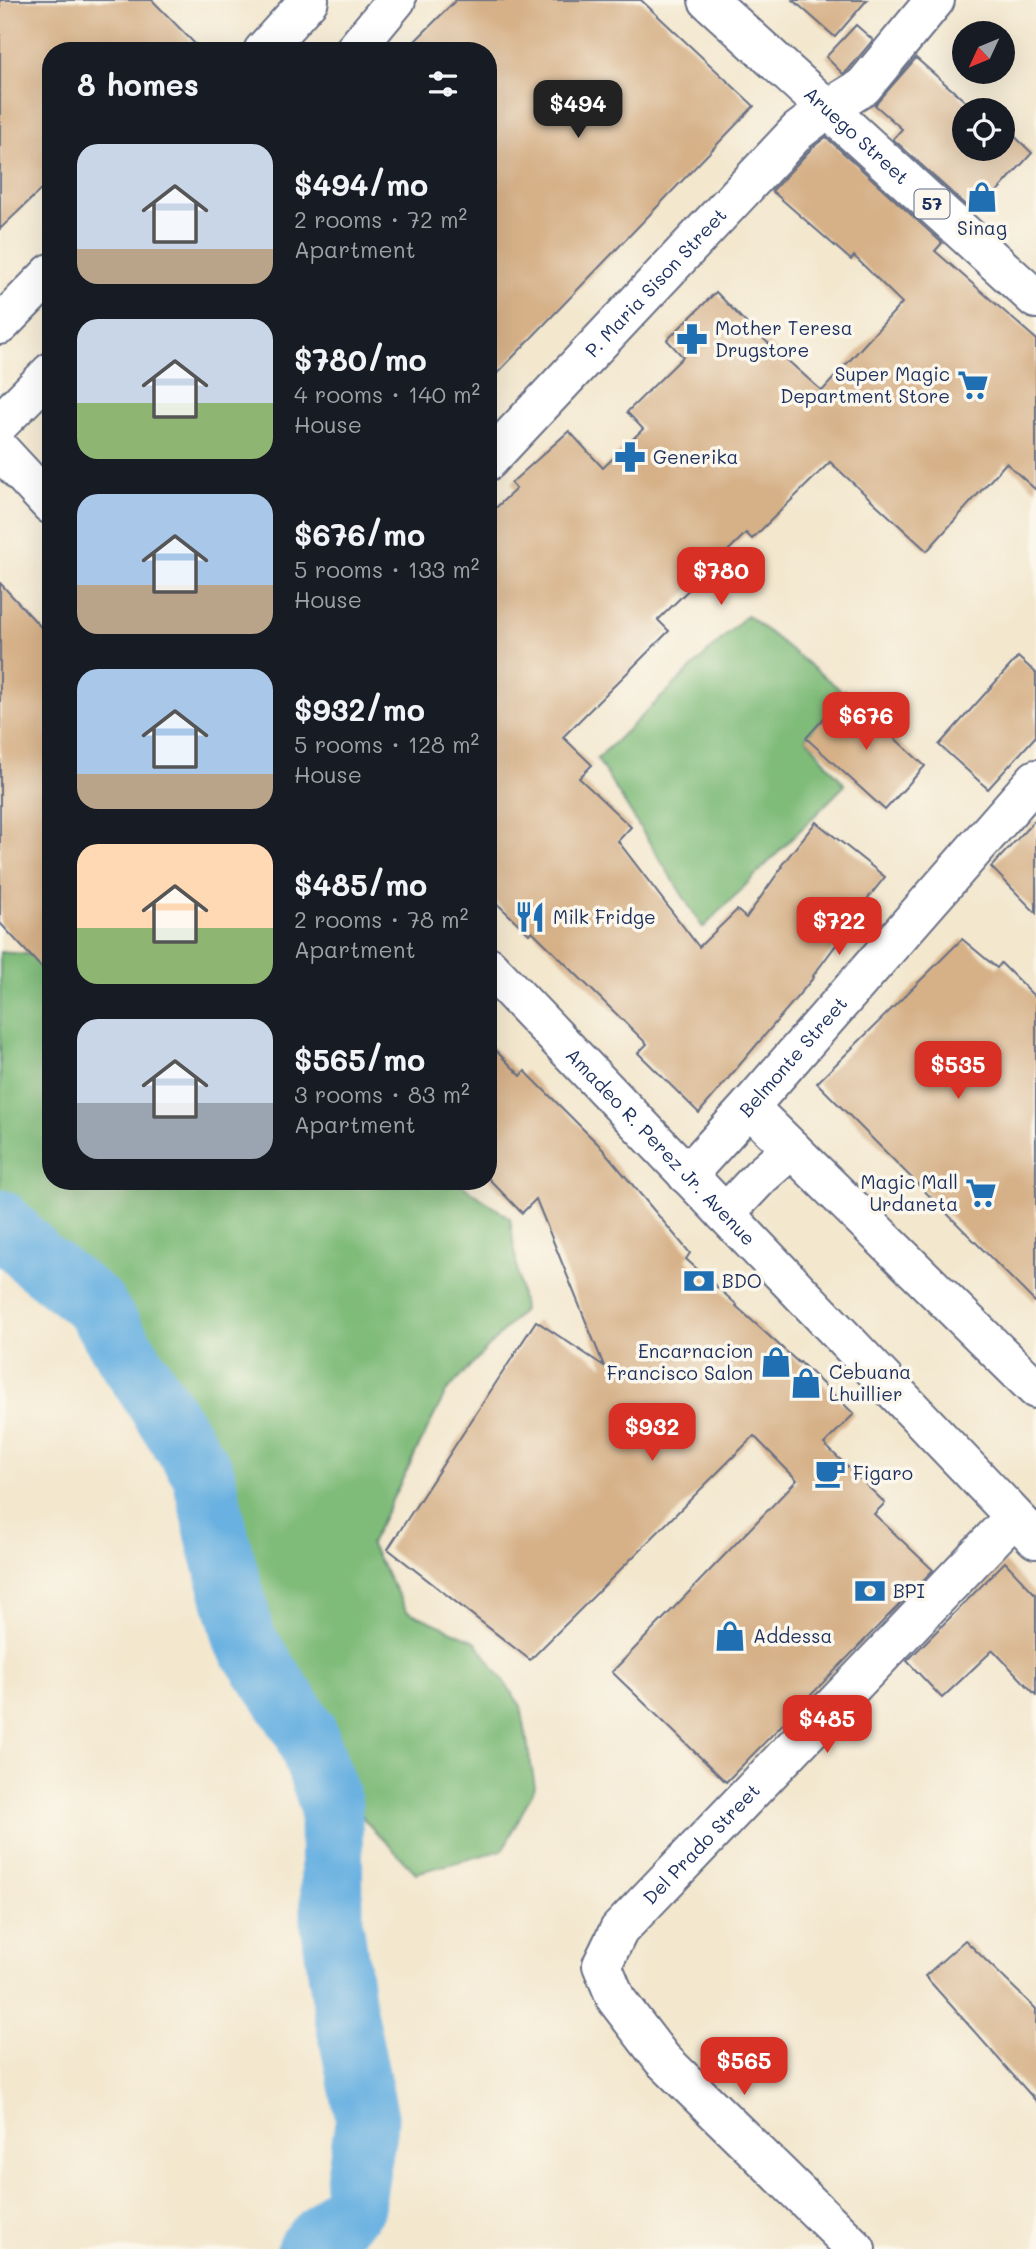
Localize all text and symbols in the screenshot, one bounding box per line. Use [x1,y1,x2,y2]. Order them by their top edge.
north arrow [952,21,1015,84]
map controls [952,21,1015,161]
text: 8 homes [77,64,199,104]
icon: filters [424,65,462,103]
pin: $494 [537,80,619,140]
street label: Aruego Street [799,81,915,189]
text: $494 [549,88,607,118]
button: locate [952,98,1015,161]
text: $494/mo [294,164,428,204]
icon: home [133,172,217,256]
shop icon: Sinag [965,180,999,214]
road number: 57 [914,190,950,218]
street label: P. Maria Sison Street [579,202,732,362]
text: 2 rooms · 72 m² [294,204,467,234]
place label: Sinag [957,215,1007,240]
text: Apartment [294,234,416,264]
place label: Mother Teresa Drugstore [715,315,853,362]
pharmacy icon: Mother Teresa Drugstore [675,322,709,356]
text: $780/mo [294,339,427,379]
icon: home [133,347,217,431]
place label: Super Magic Department Store [780,361,950,408]
supermarket icon: Super Magic Department Store [956,368,990,402]
text: 4 rooms · 140 m² [294,379,480,409]
text: House [294,409,362,439]
pharmacy icon: Generika [613,440,647,474]
place label: Generika [653,444,738,469]
text: $676/mo [294,514,425,554]
icon: home [133,522,217,606]
pin: $780 [680,548,762,607]
text: 5 rooms · 133 m² [294,554,479,584]
text: $780 [693,555,749,585]
text: House [294,584,362,614]
text: $932/mo [294,689,425,729]
pin: $676 [825,692,907,752]
icon: home [133,697,217,781]
text: $676 [839,700,893,730]
text: 5 rooms · 128 m² [294,729,479,759]
text: House [294,759,362,789]
text: $485/mo [294,864,427,904]
icon: home [133,872,217,956]
pin: $722 [798,898,880,957]
restaurant icon: Milk Fridge [513,900,547,934]
text: 2 rooms · 78 m² [294,904,468,934]
place label: Milk Fridge [553,904,656,929]
text: $722 [813,905,865,935]
text: Apartment [294,934,416,964]
street label: Belmonte Street [733,991,852,1122]
text: $565/mo [294,1039,425,1079]
street label: Amadeo R. Perez Jr. Avenue [561,1042,761,1250]
pin: $535 [917,1042,999,1101]
icon: home [133,1047,217,1131]
text: $535 [931,1049,985,1079]
text: 3 rooms · 83 m² [294,1079,470,1109]
text: Apartment [294,1109,416,1139]
place label: Magic Mall Urdaneta [860,1169,958,1216]
supermarket icon: Magic Mall Urdaneta [964,1176,998,1210]
bank icon: BDO [682,1264,716,1298]
place label: BDO [722,1268,762,1293]
place label: Encarnacion Francisco Salon [607,1338,753,1385]
shop icon: Encarnacion Francisco Salon [759,1345,793,1379]
place label: Cebuana Lhuillier [829,1359,911,1406]
shop icon: Cebuana Lhuillier [789,1366,823,1400]
pin: $932 [611,1404,693,1463]
text: $932 [625,1411,679,1441]
cafe icon: Figaro [813,1456,847,1490]
place label: Figaro [853,1460,913,1485]
bank icon: BPI [853,1574,887,1608]
place label: BPI [893,1578,925,1603]
shop icon: Addessa [713,1619,747,1653]
place label: Addessa [753,1623,832,1648]
pin: $485 [786,1696,868,1755]
text: $485 [799,1703,855,1733]
street label: Del Prado Street [637,1778,765,1909]
pin: $565 [703,2038,785,2097]
text: $565 [717,2045,772,2075]

